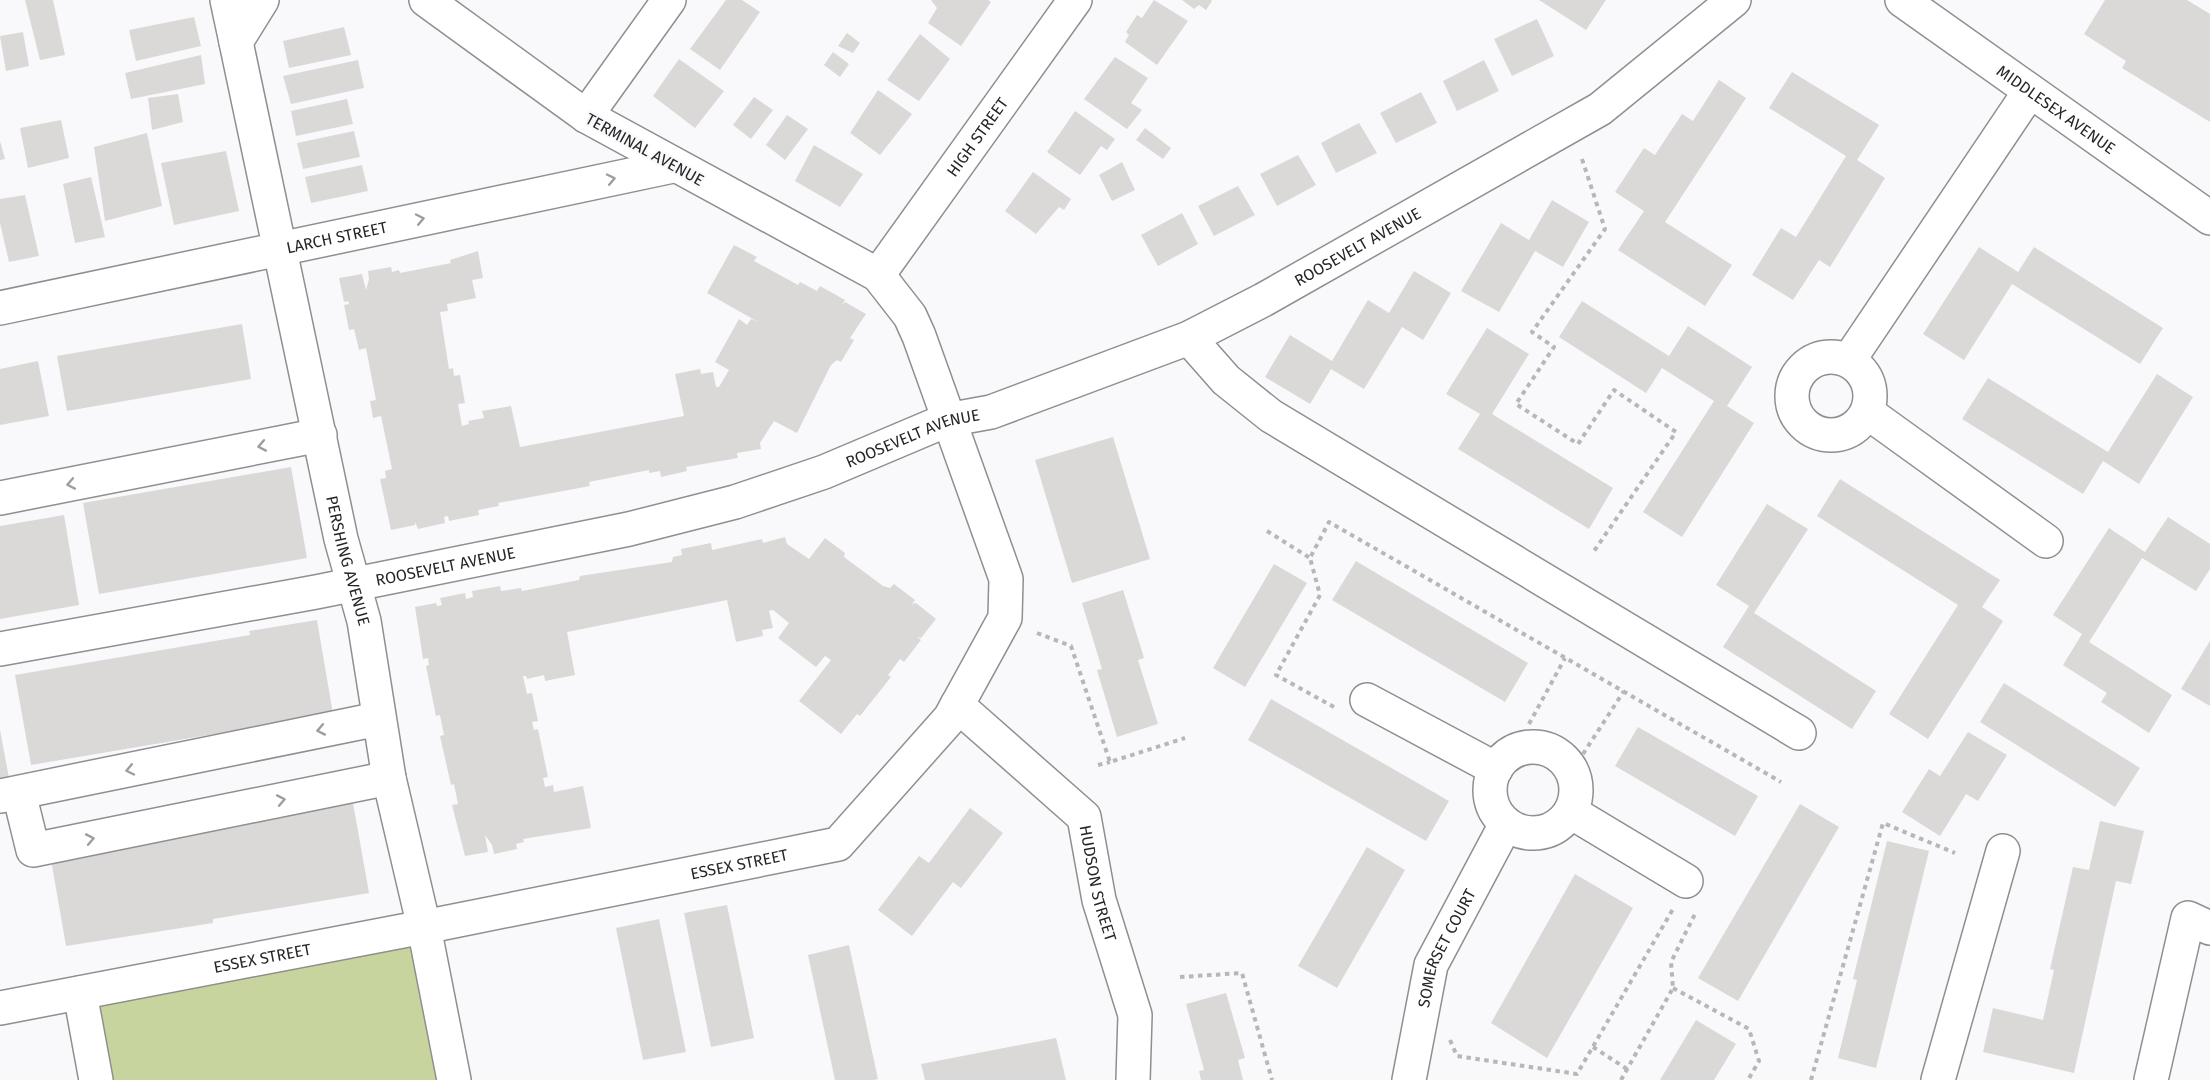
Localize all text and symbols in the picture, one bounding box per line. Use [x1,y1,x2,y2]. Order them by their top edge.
street label: MIDDLESEX AVENUE [1993,61,2119,158]
street label: HIGH STREET [943,93,1013,180]
street label: TERMINAL AVENUE [582,109,707,190]
one-way arrow [605,173,615,186]
street label: ROOSEVELT AVENUE [1291,204,1424,290]
one-way arrow [414,213,424,226]
street label: LARCH STREET [285,217,390,257]
street label: ROOSEVELT AVENUE [843,405,981,472]
one-way arrow [258,439,268,452]
one-way arrow [67,477,77,490]
street label: PERSHING AVENUE [322,494,374,628]
street label: ROOSEVELT AVENUE [374,543,517,590]
one-way arrow [316,723,326,736]
one-way arrow [125,763,135,776]
one-way arrow [276,794,286,807]
street label: HUDSON STREET [1076,824,1121,944]
one-way arrow [85,833,95,846]
street label: ESSEX STREET [689,845,790,883]
street label: SOMERSET COURT [1414,885,1480,1009]
street label: ESSEX STREET [212,940,313,977]

